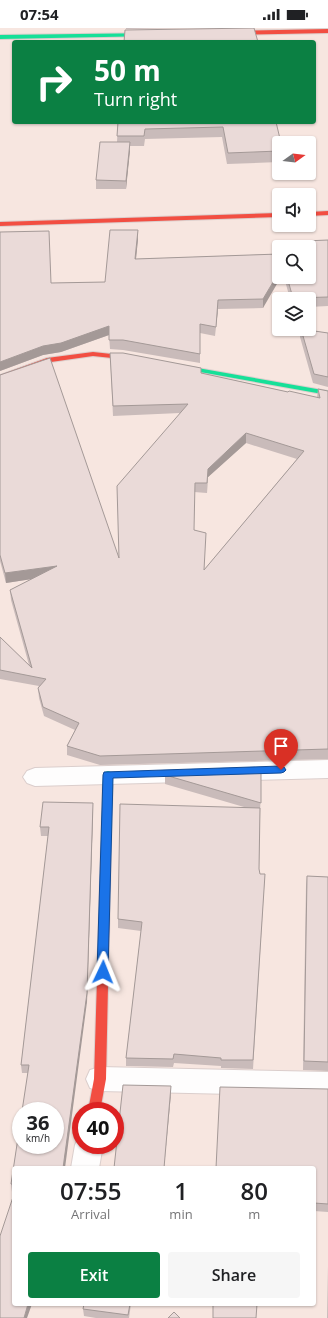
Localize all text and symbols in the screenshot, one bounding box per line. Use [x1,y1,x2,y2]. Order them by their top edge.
text: 07:54 [20,4,59,24]
text: 50 m [94,51,161,89]
icon: right [28,56,80,108]
text: Turn right [94,87,177,111]
north arrow [272,136,316,180]
map controls [272,136,316,336]
button: sound [272,188,316,232]
button: search [272,240,316,284]
button: layers [272,292,316,336]
pin [264,729,298,770]
icon: arrive [270,735,292,757]
position arrow [82,951,124,993]
speed limit sign: 40 [72,1102,124,1154]
text: 36 [27,1109,49,1136]
text: km/h [26,1131,50,1145]
text: 07:55 [60,1174,121,1207]
text: 1 [174,1174,188,1207]
text: 80 [241,1174,268,1207]
text: Arrival [71,1205,110,1223]
text: min [169,1205,193,1223]
text: m [248,1205,260,1223]
button: Exit [28,1252,160,1298]
button: Share [168,1252,300,1298]

